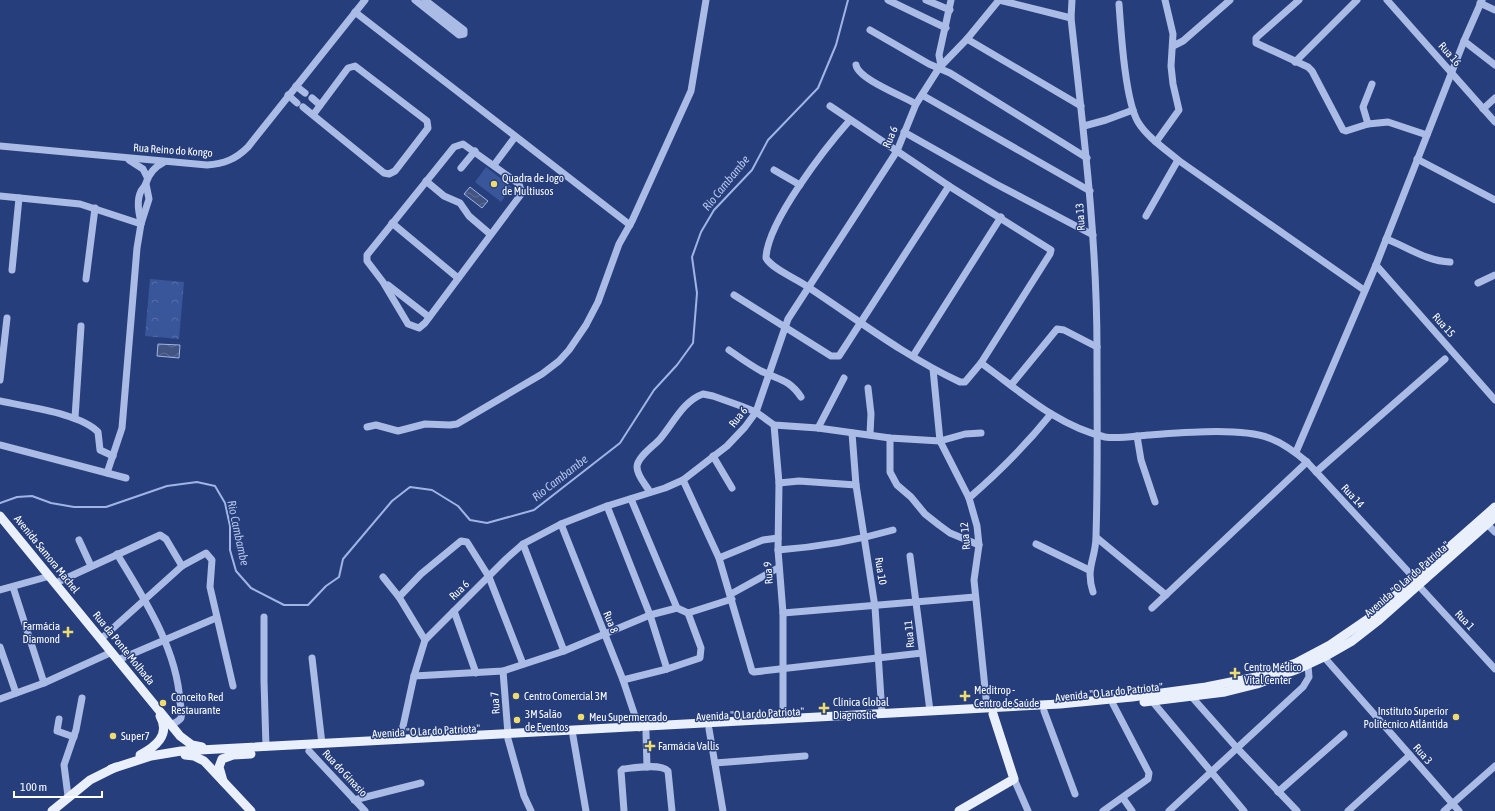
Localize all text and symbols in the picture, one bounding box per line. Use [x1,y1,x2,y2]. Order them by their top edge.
street label: Rua 16 [1436,40,1464,68]
street label: Rua 6 [880,124,900,150]
street label: Rua Reino do Kongo [133,141,213,159]
water label: Rio Cambambe [700,152,753,213]
place label: Quadra de Jogo de Multiusos [502,172,564,197]
marker: Quadra de Jogo de Multiusos [489,179,499,189]
street label: Rua 13 [1073,203,1087,231]
street label: Rua 15 [1430,311,1458,339]
street label: Rua 6 [726,404,750,430]
water label: Rio Cambambe [529,452,591,504]
street label: Rua 14 [1339,482,1367,510]
water label: Rio Cambambe [224,499,252,568]
street label: Avenida Samora Machel [12,513,82,595]
street label: Rua 12 [958,522,972,550]
street label: Avenida "O Lar do Patriota" [1362,539,1452,619]
street label: Rua 10 [873,556,889,586]
street label: Rua 9 [761,561,775,585]
street label: Rua 6 [447,578,471,602]
street label: Rua 1 [1453,608,1477,632]
street label: Rua da Ponte Molhada [91,609,157,687]
street label: Rua 8 [601,609,621,635]
place label: Farmácia Diamond [23,620,60,645]
street label: Rua 11 [902,620,916,648]
marker: Farmácia Diamond [63,627,73,637]
place label: Centro Médico Vital Center [1244,661,1302,686]
marker: Centro Médico Vital Center [1229,667,1241,679]
street label: Avenida "O Lar do Patriota" [1055,680,1164,704]
place label: Meditrop - Centro de Saúde [974,684,1039,709]
place label: Centro Comercial 3M [524,690,607,702]
marker: Meditrop - Centro de Saúde [959,690,971,702]
place label: Conceito Red Restaurante [171,691,223,716]
street label: Rua 7 [488,691,502,715]
marker: Centro Comercial 3M [511,691,521,701]
place label: Clínica Global Diagnostic [833,696,889,721]
marker: Conceito Red Restaurante [158,698,168,708]
marker: Clínica Global Diagnostic [818,702,830,714]
street label: Avenida "O Lar do Patriota" [696,705,805,723]
place label: Instituto Superior Politécnico Atlântida [1363,705,1449,730]
place label: 3M Salão de Eventos [525,708,568,733]
place label: Meu Supermercado [589,711,667,723]
marker: Meu Supermercado [576,712,586,722]
marker: Instituto Superior Politécnico Atlântida [1451,712,1461,722]
marker: 3M Salão de Eventos [512,715,522,725]
street label: Avenida "O Lar do Patriota" [372,722,481,740]
place label: Super7 [121,730,150,742]
marker: Super7 [108,731,118,741]
place label: Farmácia Vallis [658,740,719,752]
marker: Farmácia Vallis [645,741,655,751]
street label: Rua 3 [1411,742,1435,766]
street label: Rua do Ginasio [320,747,370,799]
scale bar [14,773,102,799]
text: 100 m [20,780,47,794]

